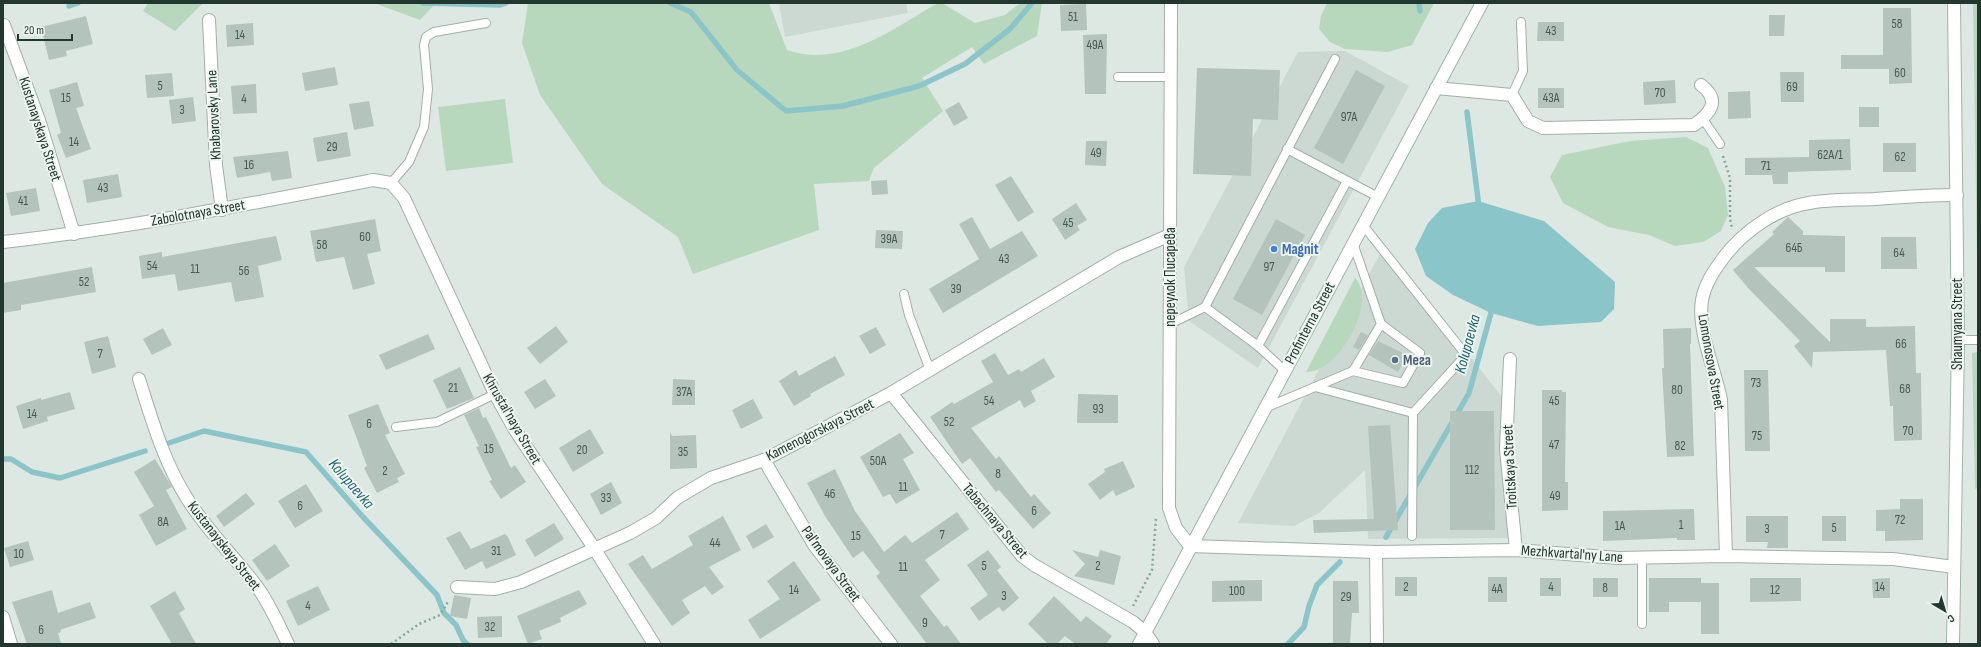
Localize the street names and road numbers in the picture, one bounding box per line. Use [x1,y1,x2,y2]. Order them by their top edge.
street label: Khabarovsky Lane [202,70,226,160]
street label: Kustanayskaya Street [14,74,66,184]
street label: Zabolotnaya Street [149,195,247,231]
street label: переулок Писарева [1161,227,1180,327]
street label: Profinterna Street [1280,278,1340,367]
street label: Shaumyana Street [1948,278,1967,370]
street label: Lomonosova Street [1693,313,1729,412]
street label: Khrustal'naya Street [478,370,546,468]
street label: Kamenogorskaya Street [763,394,878,466]
street label: Troitskaya Street [1498,424,1522,510]
street label: Tabachnaya Street [958,479,1032,563]
street label: Kustanayskaya Street [183,497,265,595]
street label: Pal'movaya Street [797,522,865,606]
street label: Mezhkvartal'ny Lane [1520,541,1624,567]

